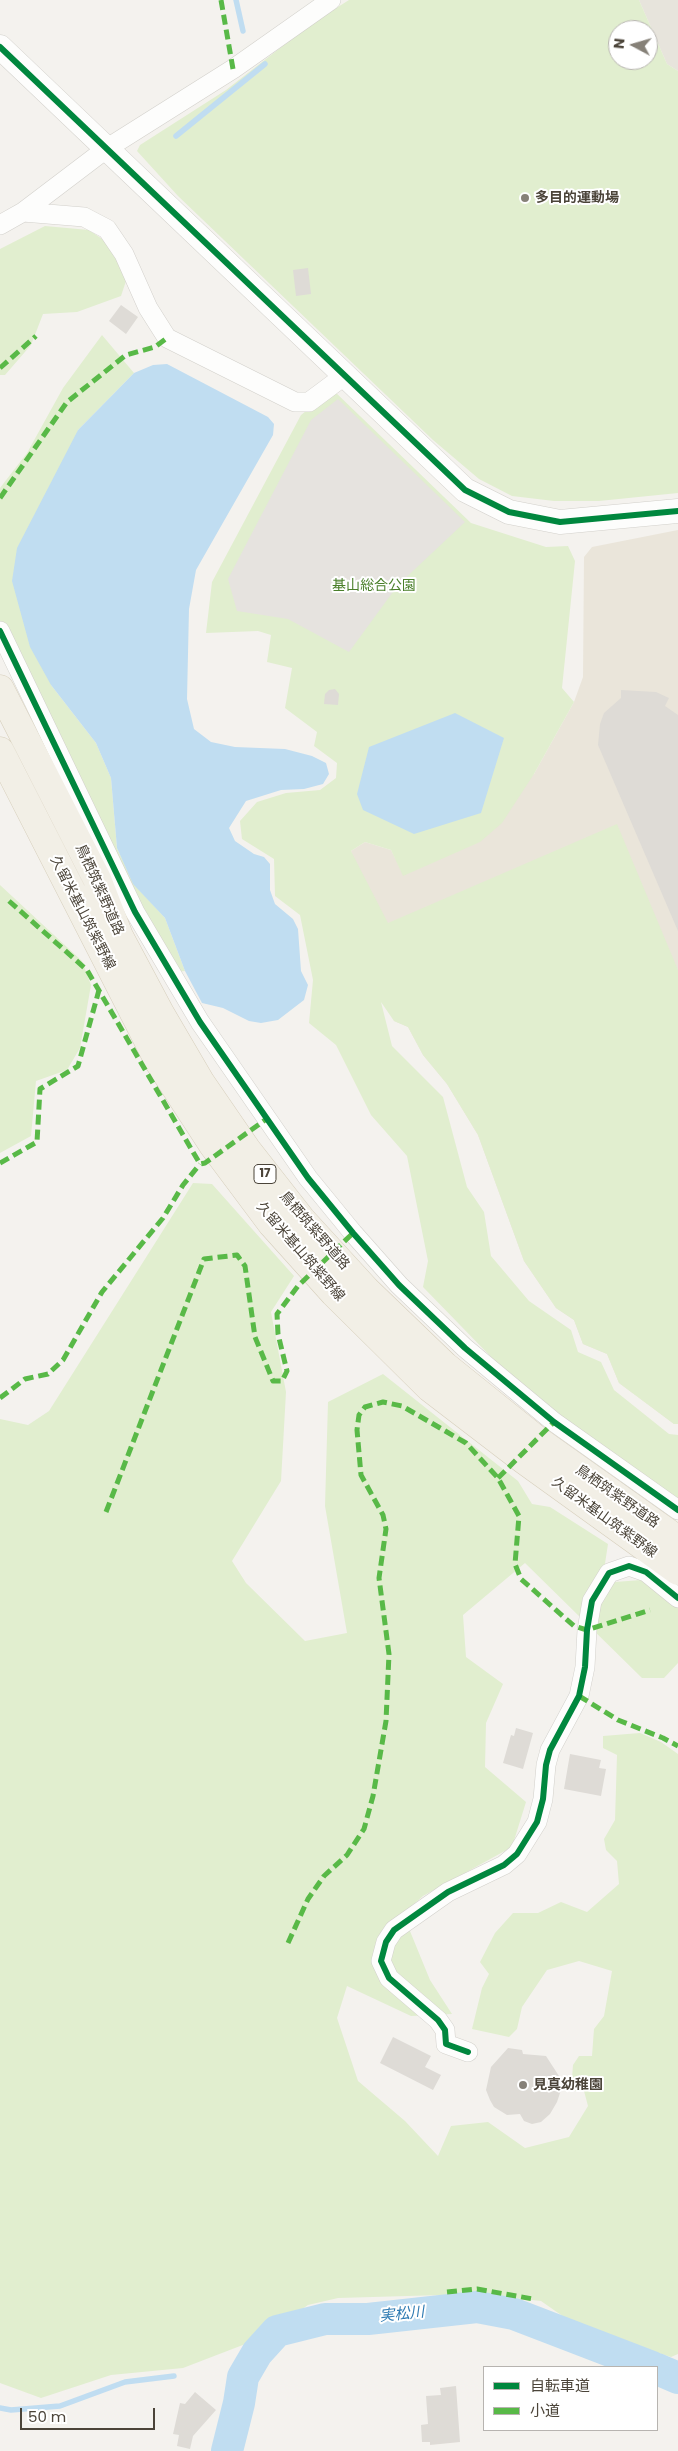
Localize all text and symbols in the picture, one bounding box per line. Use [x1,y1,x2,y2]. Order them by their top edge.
north arrow [608,20,658,70]
text: N [609,37,630,50]
place label: 多目的運動場 [535,190,619,206]
marker: 多目的運動場 [519,192,531,204]
park label: 基山総合公園 [332,578,416,594]
street label: 鳥栖筑紫野道路 [71,842,127,938]
street label: 久留米基山筑紫野線 [46,853,118,973]
road number: 17 [254,1164,276,1184]
street label: 鳥栖筑紫野道路 [276,1189,352,1273]
street label: 久留米基山筑紫野線 [252,1199,348,1305]
street label: 鳥栖筑紫野道路 [572,1462,662,1532]
street label: 久留米基山筑紫野線 [548,1474,660,1562]
place label: 見真幼稚園 [533,2077,603,2093]
marker: 見真幼稚園 [517,2079,529,2091]
water label: 実松川 [379,2304,425,2326]
legend [483,2366,658,2431]
text: 自転車道 [530,2375,590,2396]
scale bar [22,2398,158,2430]
text: 小道 [530,2400,560,2421]
text: 50 m [28,2406,66,2427]

